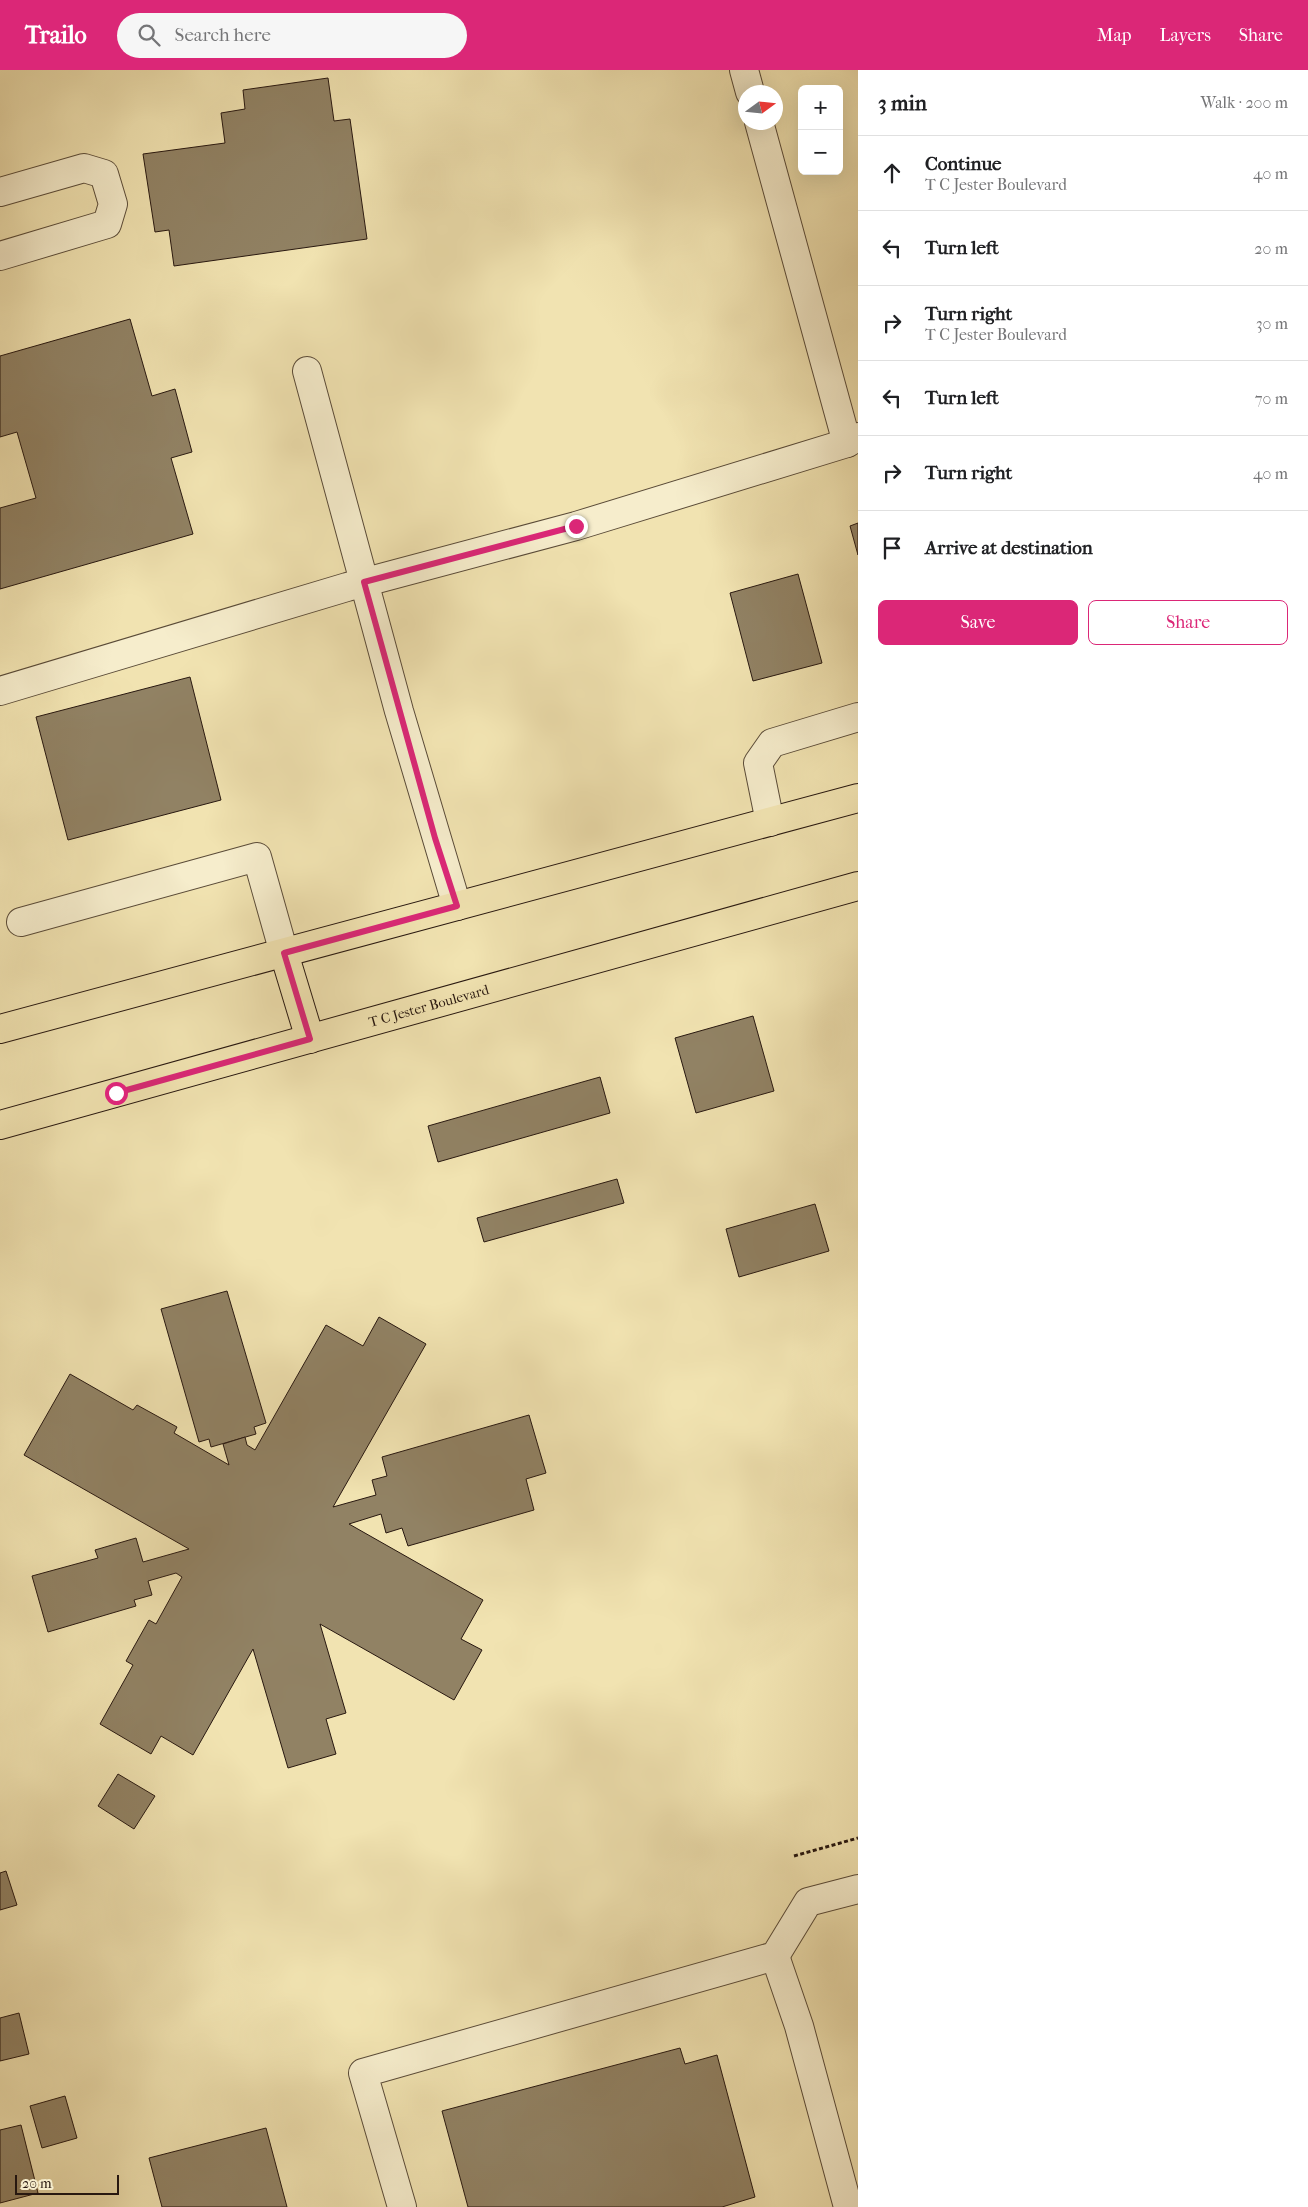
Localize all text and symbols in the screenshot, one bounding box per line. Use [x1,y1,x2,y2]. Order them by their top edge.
search box [117,13,467,58]
text: Trailo [25,21,87,49]
icon: search [135,21,163,49]
text: Search here [175,24,271,46]
text: Map [1097,25,1131,46]
text: Layers [1159,25,1211,46]
text: Share [1239,25,1283,46]
north arrow [738,85,783,130]
map controls [798,85,843,175]
button: + [798,85,843,130]
text: 3 min [878,91,927,115]
text: Walk · 200 m [1201,93,1288,112]
button: − [798,130,843,175]
text: Continue [925,153,1001,175]
icon: ahead [878,159,906,187]
text: 40 m [1253,164,1288,183]
text: T C Jester Boulevard [925,175,1067,194]
icon: left [878,234,906,262]
text: Turn left [925,237,999,259]
text: 20 m [1254,239,1288,258]
text: Turn right [925,303,1012,325]
icon: right [878,309,906,337]
text: 30 m [1256,314,1288,333]
text: T C Jester Boulevard [925,325,1067,344]
icon: left [878,384,906,412]
text: Turn left [925,387,999,409]
text: 70 m [1255,389,1288,408]
icon: right [878,459,906,487]
text: Turn right [925,462,1012,484]
text: 40 m [1253,464,1288,483]
route end [565,515,588,538]
icon: arrive [878,534,906,562]
text: Arrive at destination [925,537,1093,559]
button: Save [878,600,1078,645]
button: Share [1088,600,1288,645]
street label: T C Jester Boulevard [367,981,491,1031]
route start [105,1082,128,1105]
scale bar [15,2172,119,2195]
text: 20 m [22,2175,52,2192]

